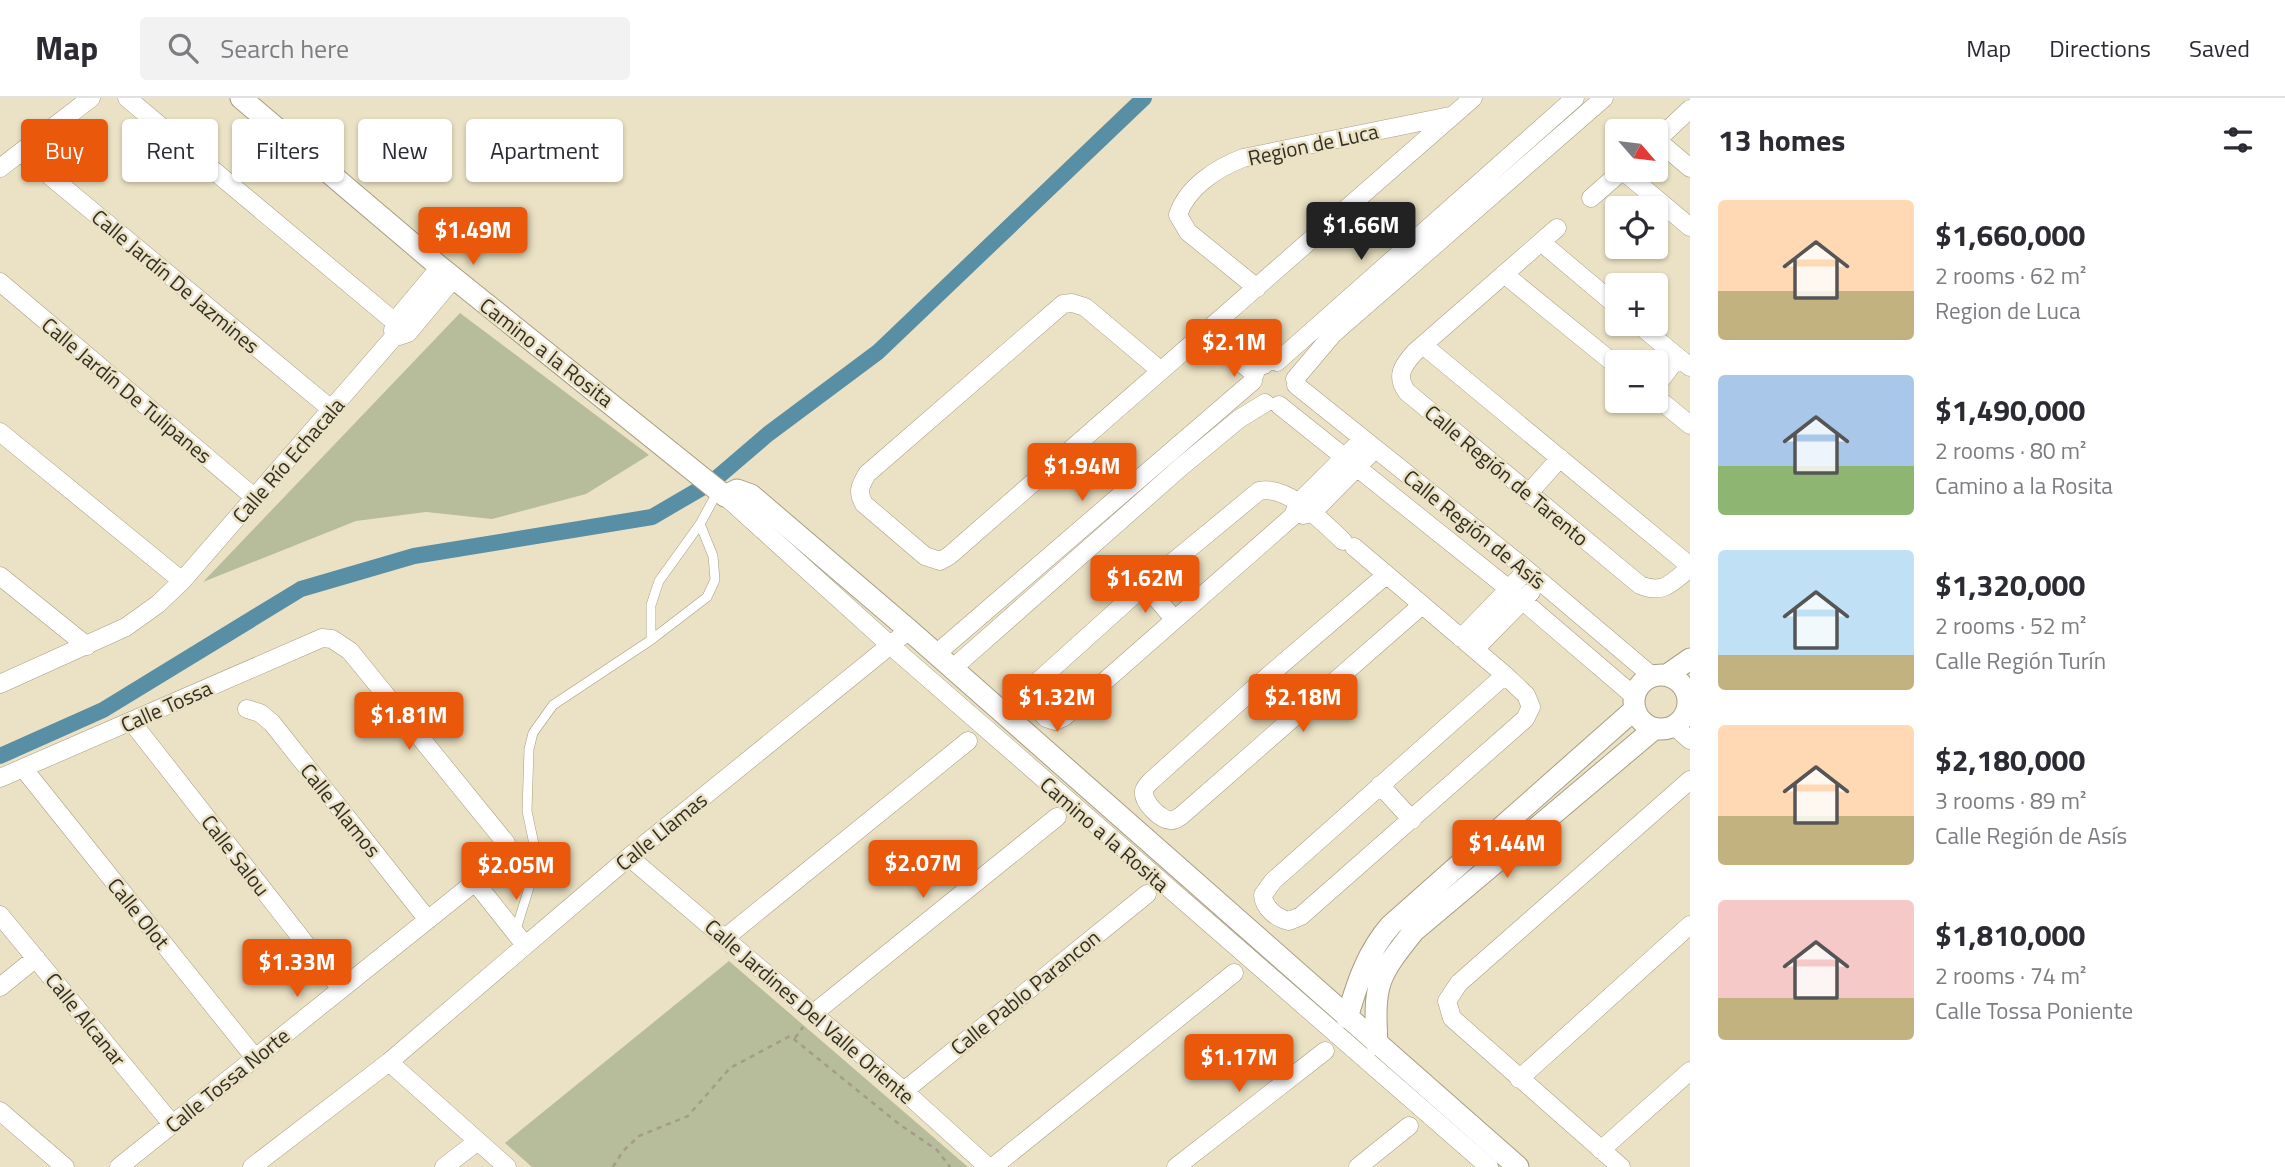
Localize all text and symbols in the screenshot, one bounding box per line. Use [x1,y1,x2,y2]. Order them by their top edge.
search box [140,17,630,80]
text: Map [35,23,98,73]
icon: search [164,29,202,67]
text: Search here [220,29,349,68]
text: Map [1966,30,2011,66]
text: Directions [2049,30,2151,66]
text: Saved [2189,30,2250,66]
street label: Region de Luca [1245,114,1382,173]
text: 13 homes [1718,117,1845,163]
chip: Buy [21,119,108,182]
chip: Rent [122,119,218,182]
chip: Filters [232,119,344,182]
chip: New [358,119,452,182]
chip: Apartment [466,119,623,182]
north arrow [1605,119,1668,182]
map controls [1605,119,1668,413]
icon: filters [2219,121,2257,159]
button: locate [1605,196,1668,259]
street label: Calle Jardín De Jazmines [85,201,267,361]
pin: $1.66M [1304,202,1418,262]
text: $1.66M [1322,207,1400,242]
pin: $1.49M [416,208,530,267]
text: $1.49M [434,212,512,247]
text: $1,660,000 [1935,212,2085,258]
icon: home [1774,228,1858,312]
text: 2 rooms · 62 m² [1935,258,2086,293]
button: + [1605,273,1668,336]
street label: Camino a la Rosita [473,289,621,415]
text: Region de Luca [1935,293,2081,328]
street label: Calle Jardín De Tulipanes [35,309,219,471]
pin: $2.1M [1185,320,1283,379]
text: $2.1M [1202,324,1266,359]
button: − [1605,350,1668,413]
text: $1,490,000 [1935,387,2085,433]
street label: Calle Río Echacala [224,390,352,530]
street label: Calle Región de Tarento [1418,397,1596,553]
icon: home [1774,403,1858,487]
text: 2 rooms · 80 m² [1935,433,2086,468]
pin: $1.94M [1025,444,1139,503]
text: $1.94M [1043,448,1121,483]
street label: Calle Región de Asís [1397,461,1553,597]
text: Camino a la Rosita [1935,468,2113,503]
pin: $1.62M [1088,556,1202,615]
text: $1.62M [1106,560,1184,595]
text: $1,320,000 [1935,562,2085,608]
icon: home [1774,578,1858,662]
text: 2 rooms · 52 m² [1935,608,2086,643]
text: Calle Región Turín [1935,643,2106,678]
street label: Calle Tossa [115,671,217,740]
pin: $1.32M [1000,674,1114,734]
pin: $2.18M [1246,674,1360,734]
text: $1.32M [1018,679,1096,714]
text: $2.18M [1264,679,1342,714]
pin: $1.81M [352,692,466,752]
text: $1.81M [370,697,448,732]
text: $2,180,000 [1935,737,2085,783]
icon: home [1774,753,1858,837]
street label: Calle Alamos [293,756,389,864]
street label: Camino a la Rosita [1033,769,1177,900]
text: 3 rooms · 89 m² [1935,783,2086,818]
street label: Calle Llamas [608,784,714,878]
street label: Calle Salou [194,807,278,903]
text: Calle Región de Asís [1935,818,2127,853]
pin: $1.44M [1450,820,1564,880]
text: $1.44M [1468,825,1546,860]
pin: $2.07M [866,840,980,900]
pin: $2.05M [459,842,573,902]
text: $2.07M [884,845,962,880]
text: $2.05M [477,847,555,882]
street label: Calle Olot [100,870,178,956]
street label: Calle Jardines Del Valle Oriente [698,911,922,1111]
text: $1,810,000 [1935,912,2085,958]
street label: Calle Pablo Parancon [943,921,1107,1063]
icon: home [1774,928,1858,1012]
pin: $1.33M [240,940,354,999]
text: $1.33M [258,944,336,979]
text: 2 rooms · 74 m² [1935,958,2086,993]
street label: Calle Alcanar [38,965,134,1073]
text: Calle Tossa Poniente [1935,993,2133,1028]
street label: Calle Tossa Norte [158,1020,296,1140]
pin: $1.17M [1182,1034,1296,1094]
text: $1.17M [1200,1039,1278,1074]

